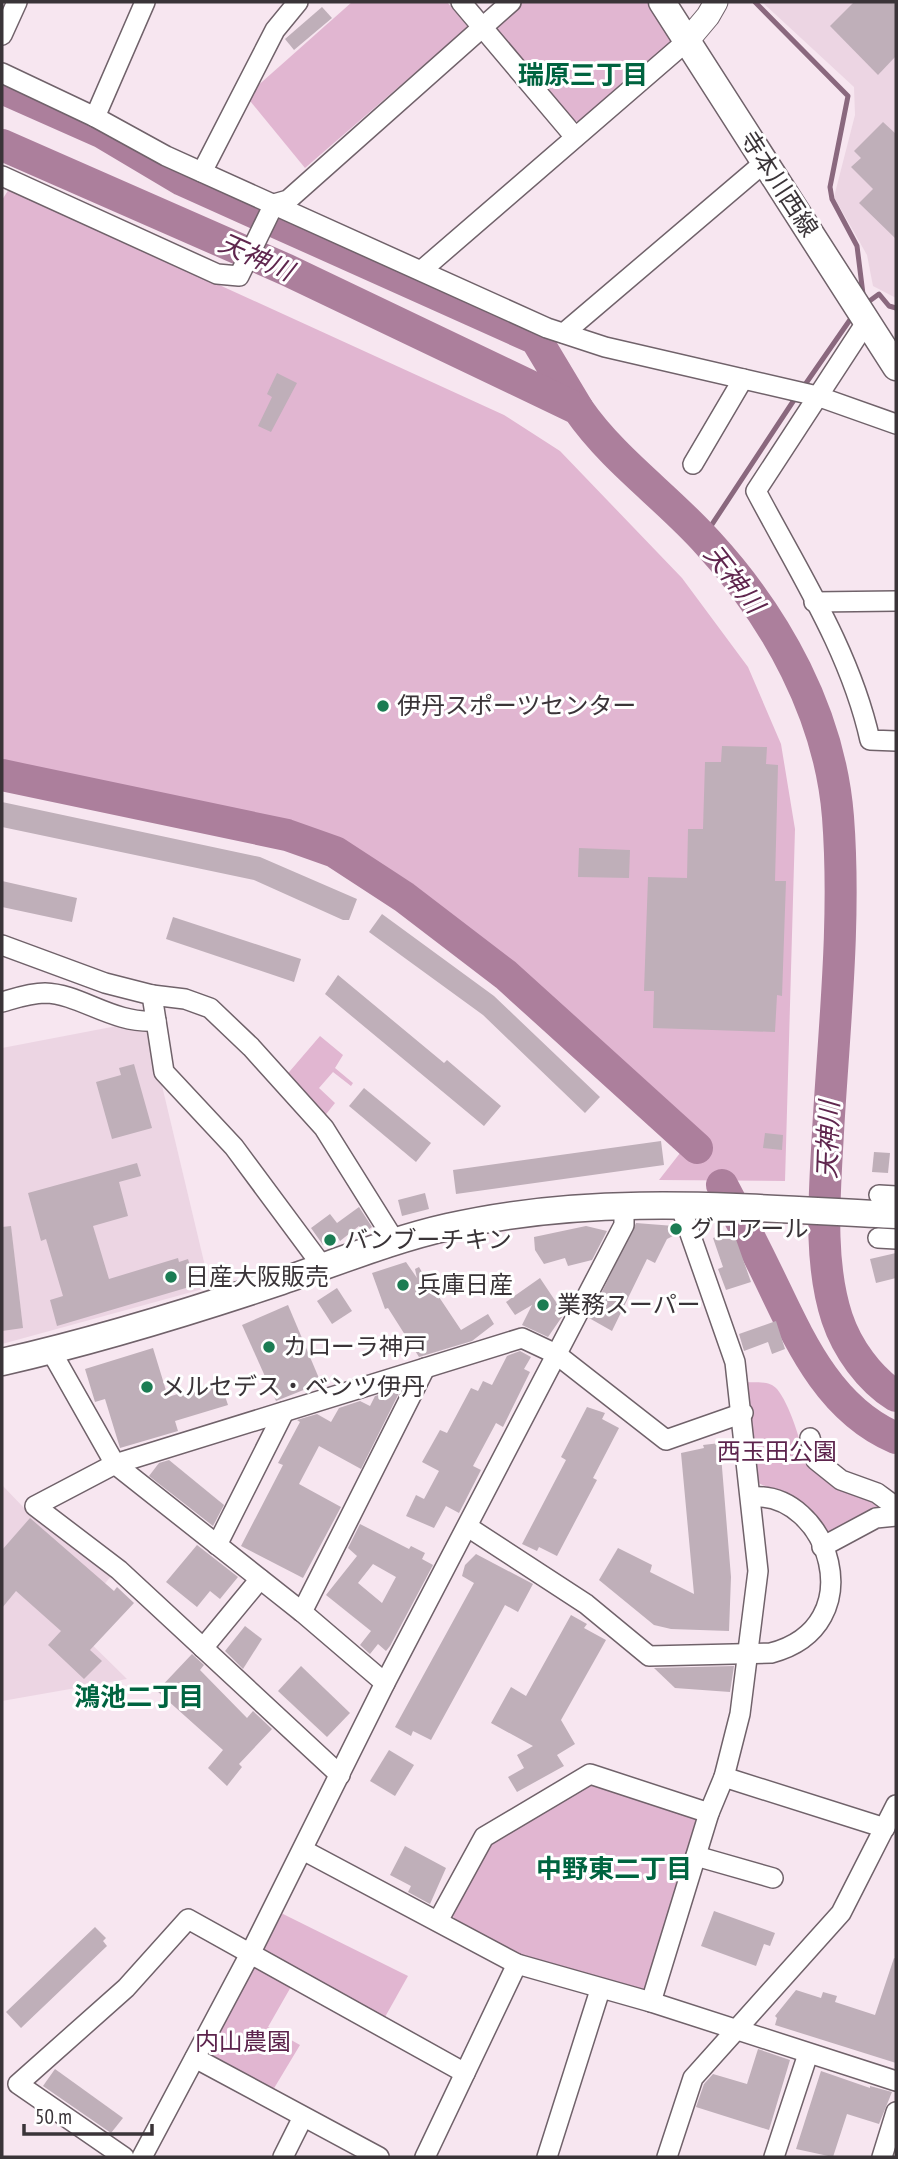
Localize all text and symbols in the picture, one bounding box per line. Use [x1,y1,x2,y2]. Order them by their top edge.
district label: 瑞原三丁目 [518,58,648,91]
street label: 寺本川西線 [734,125,825,242]
water label: 天神川 [214,226,301,289]
water label: 天神川 [697,538,773,622]
place label: 伊丹スポーツセンター [397,690,637,721]
marker: 伊丹スポーツセンター [375,698,391,714]
water label: 天神川 [810,1097,845,1180]
place label: グロアール [690,1213,809,1244]
marker: グロアール [668,1221,684,1237]
place label: バンブーチキン [344,1224,512,1255]
marker: バンブーチキン [322,1232,338,1248]
place label: 日産大阪販売 [185,1261,329,1292]
marker: 日産大阪販売 [163,1269,179,1285]
place label: 兵庫日産 [417,1269,513,1300]
marker: 兵庫日産 [395,1277,411,1293]
place label: 業務スーパー [557,1289,701,1320]
marker: 業務スーパー [535,1297,551,1313]
place label: カローラ神戸 [283,1331,427,1362]
marker: カローラ神戸 [261,1339,277,1355]
place label: メルセデス・ベンツ伊丹 [161,1371,425,1402]
marker: メルセデス・ベンツ伊丹 [139,1379,155,1395]
park label: 西玉田公園 [717,1436,837,1467]
district label: 鴻池二丁目 [74,1680,204,1713]
district label: 中野東二丁目 [536,1852,692,1885]
park label: 内山農園 [195,2026,291,2057]
scale bar [24,2092,152,2136]
text: 50 m [35,2103,72,2130]

